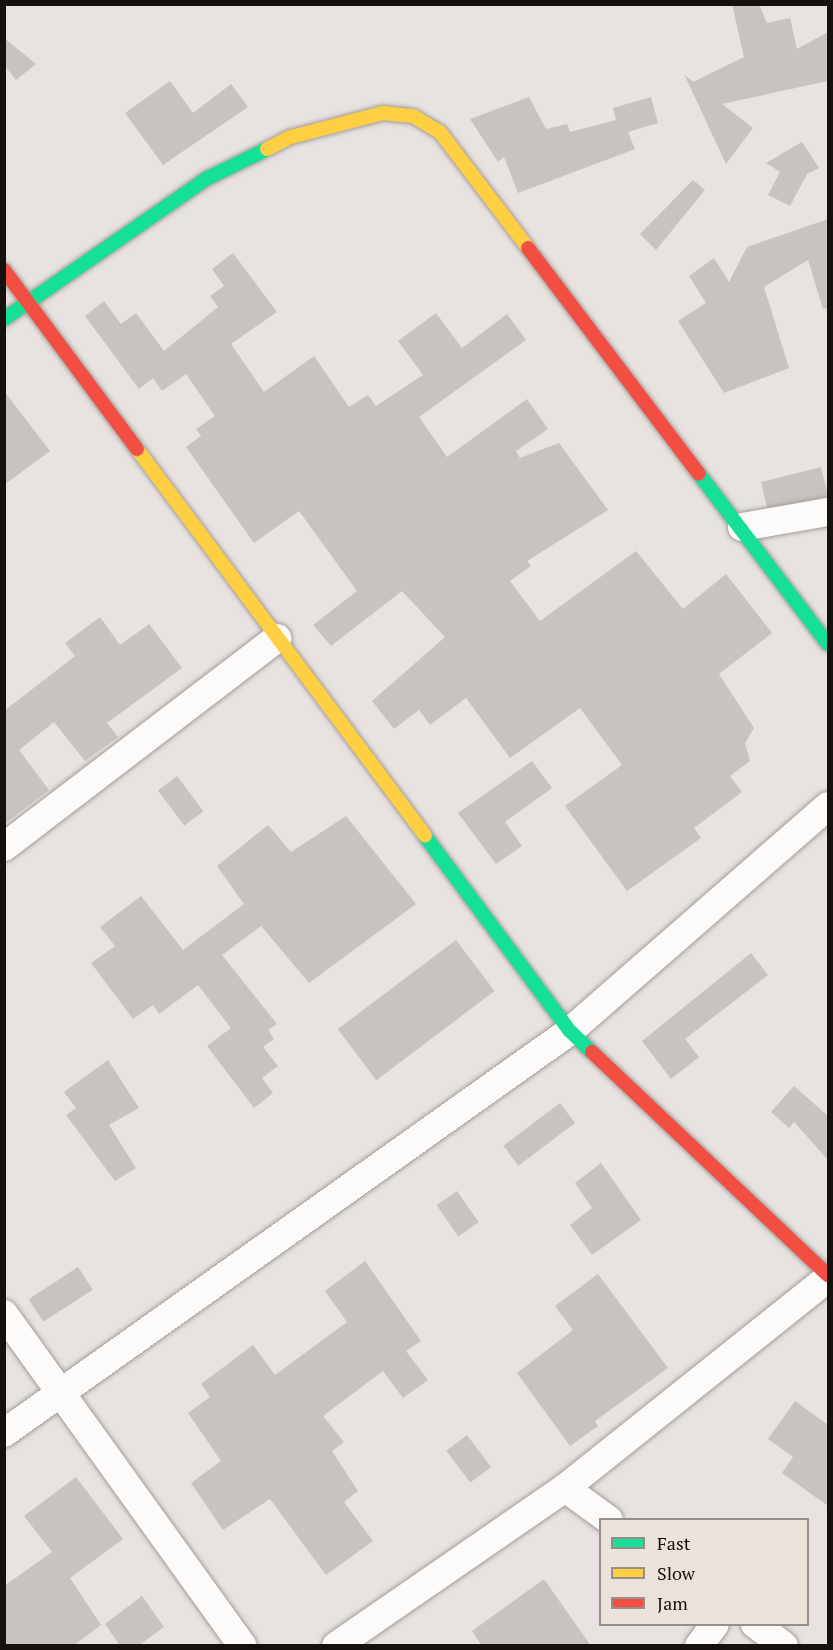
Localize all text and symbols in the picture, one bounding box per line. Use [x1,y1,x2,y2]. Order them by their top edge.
legend [599,1518,809,1626]
text: Fast [657,1531,690,1555]
text: Slow [657,1561,695,1585]
text: Jam [657,1591,688,1615]

